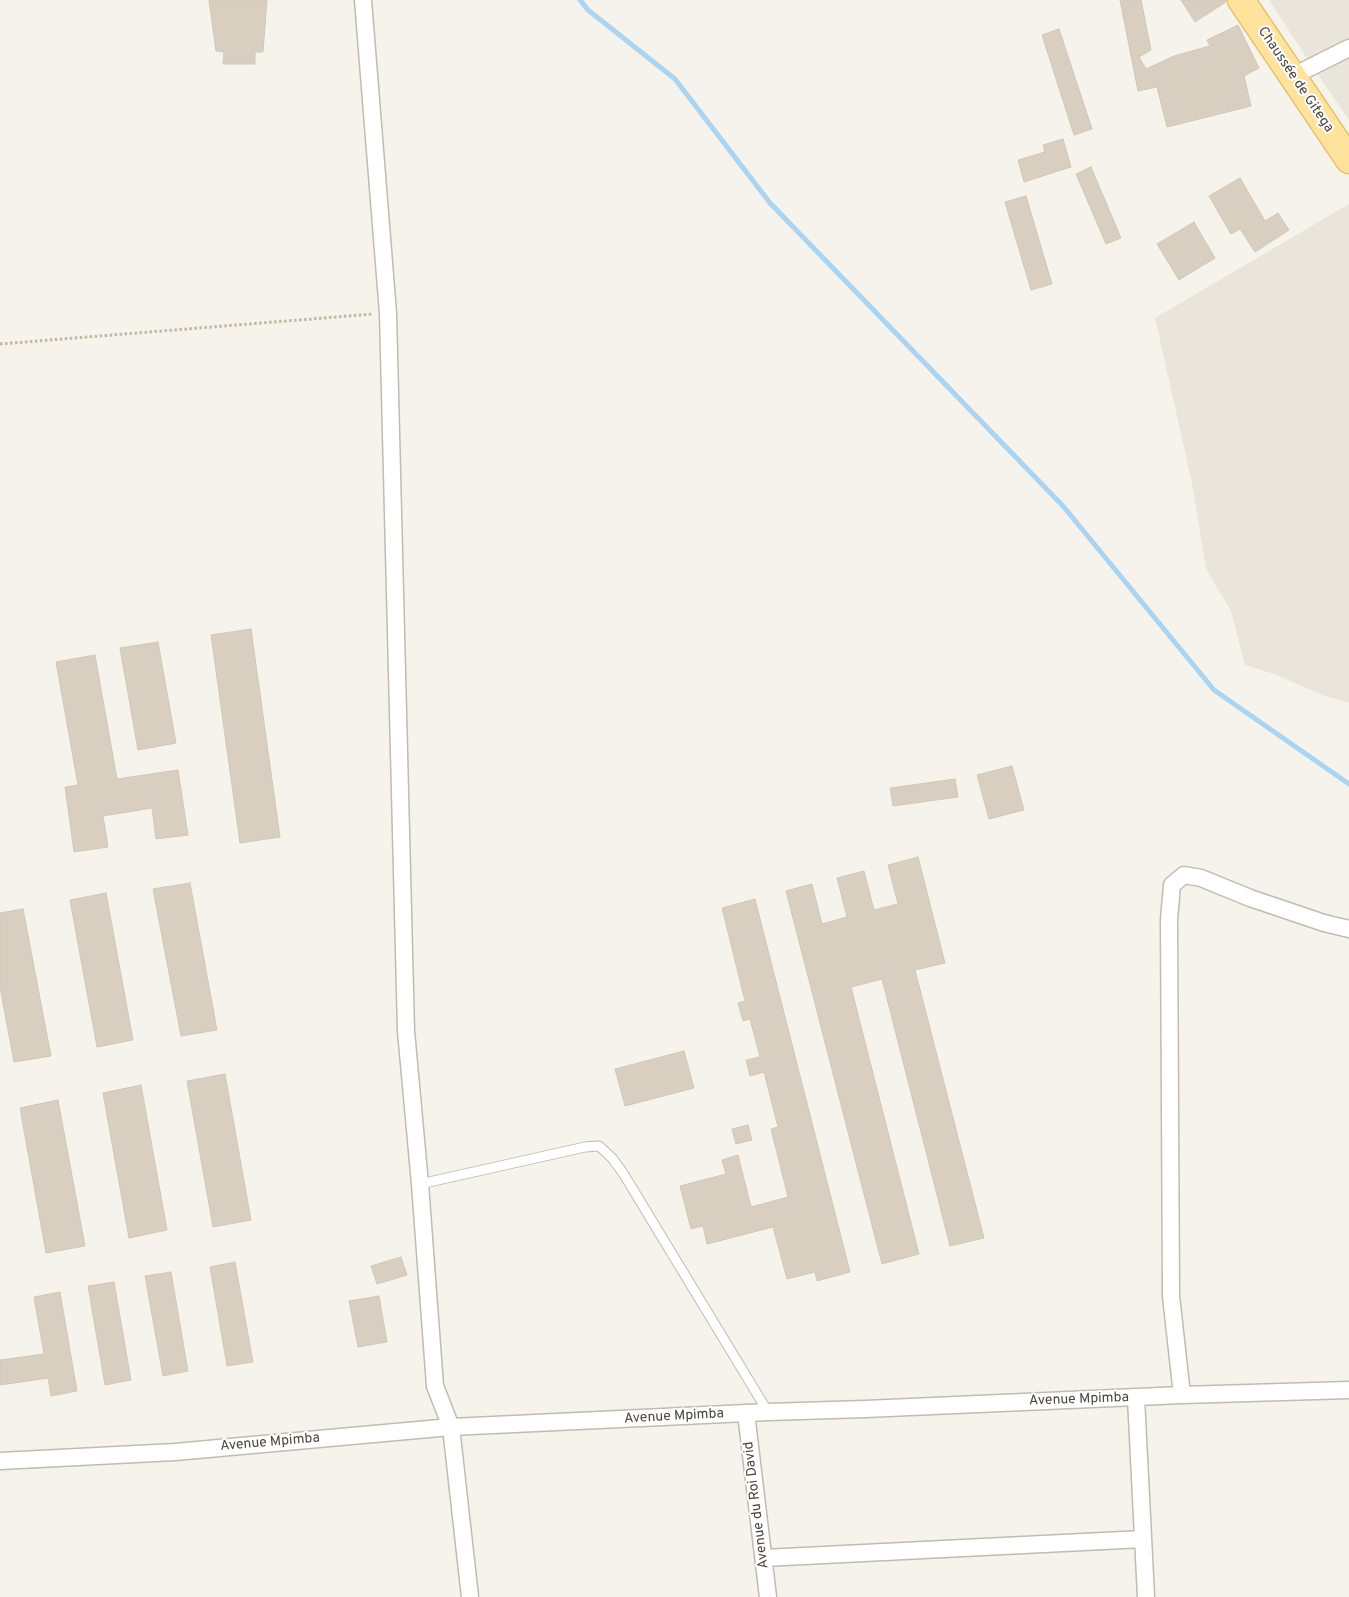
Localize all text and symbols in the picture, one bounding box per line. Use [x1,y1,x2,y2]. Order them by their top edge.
street label: Chaussée de Gitega [1253,24,1337,136]
street label: Avenue Mpimba [1029,1390,1129,1410]
street label: Avenue Mpimba [624,1406,724,1428]
street label: Avenue Mpimba [219,1430,321,1456]
street label: Avenue du Roi David [741,1440,773,1570]

